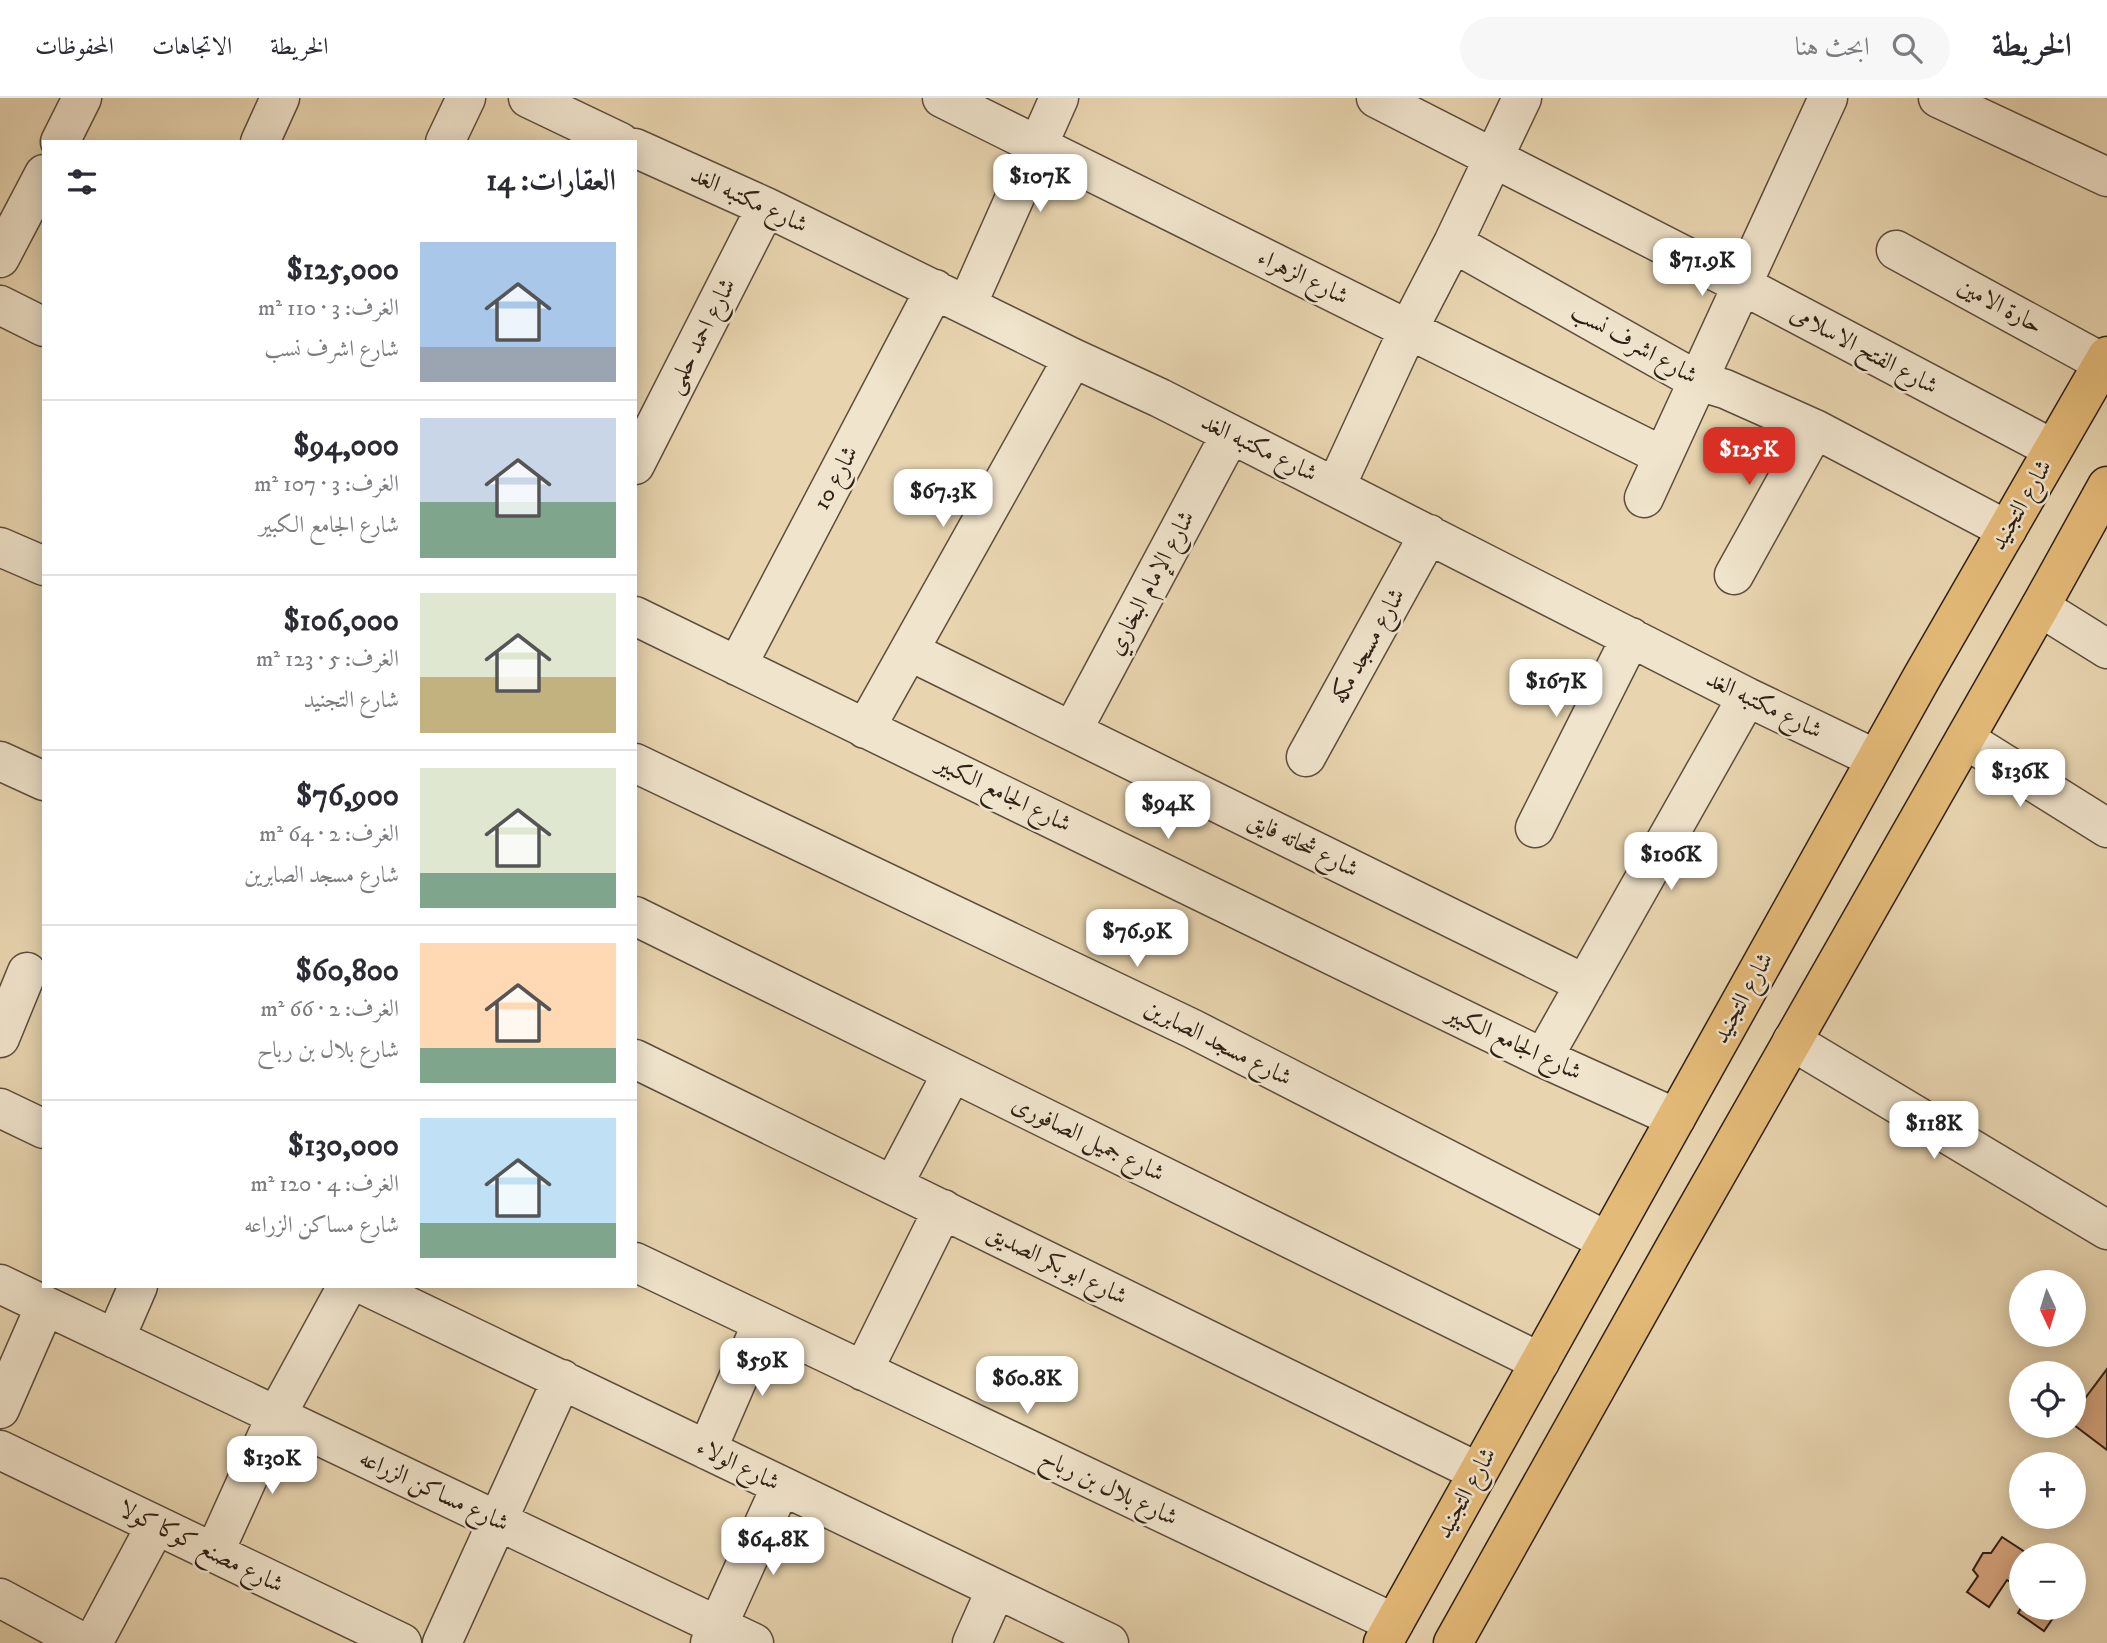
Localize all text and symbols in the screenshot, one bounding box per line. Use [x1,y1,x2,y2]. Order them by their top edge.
search box [1460,17,1950,80]
text: الخريطة [1992,26,2072,67]
icon: search [1888,29,1926,67]
text: ابحث هنا [1795,31,1870,64]
text: المحفوظات [35,32,114,62]
text: الاتجاهات [152,32,232,62]
text: الخريطة [270,32,329,62]
pin: $107K [991,155,1089,214]
street label: شارع مكتبه الغد [684,160,812,244]
text: $107K [1009,162,1071,191]
icon: filters [63,163,101,201]
text: العقارات: 14 [486,163,616,200]
pin: $71.9K [1645,238,1759,298]
street label: شارع الزهراء [1251,242,1353,315]
text: $71.9K [1669,246,1735,275]
text: $125,000 [287,252,399,289]
icon: home [476,270,560,354]
street label: حارة الامين [1952,271,2048,341]
street label: شارع احمد حلمى [659,273,746,401]
text: الغرف: 3 · 110 m² [258,294,399,323]
street label: شارع اشرف نسب [1563,297,1703,395]
street label: شارع الفتح الاسلامى [1783,298,1943,406]
text: شارع اشرف نسب [264,335,399,364]
street label: شارع مكتبه الغد [1194,407,1322,493]
text: $94,000 [293,428,399,465]
pin: $125K [1700,428,1798,487]
text: $125K [1719,435,1779,464]
street label: شارع 10 [807,441,869,517]
icon: home [476,446,560,530]
street label: شارع التجنيد [1983,454,2062,558]
text: الغرف: 3 · 107 m² [254,470,399,499]
pin: $67.3K [886,470,1000,529]
text: $67.3K [910,477,976,506]
street label: شارع الإمام البخاري [1100,505,1206,663]
text: شارع الجامع الكبير [259,511,399,540]
street label: شارع مسجد مكه [1324,583,1416,711]
text: $106,000 [283,603,399,640]
icon: home [476,621,560,705]
text: الغرف: 5 · 123 m² [256,645,399,674]
pin: $167K [1507,660,1605,719]
street label: شارع مكتبه الغد [1699,664,1827,750]
text: $167K [1525,667,1587,696]
text: شارع التجنيد [303,686,399,715]
street label: شارع الجامع الكبير [926,747,1076,845]
pin: $136K [1971,750,2069,809]
text: $136K [1991,757,2049,786]
text: $76,900 [296,778,399,815]
pin: $94K [1127,782,1209,841]
text: $94K [1141,789,1195,818]
icon: home [476,796,560,880]
street label: شارع شحاته فايق [1241,805,1363,888]
text: الغرف: 2 · 64 m² [259,820,399,849]
pin: $106K [1622,832,1720,892]
text: $106K [1640,840,1702,869]
text: شارع مسجد الصابرين [244,861,399,890]
pin: $76.9K [1080,910,1194,969]
text: $76.9K [1102,917,1172,946]
street label: شارع التجنيد [1706,947,1784,1051]
text: $60,800 [295,953,399,990]
icon: home [476,971,560,1055]
street label: شارع مسجد الصابرين [1137,993,1297,1097]
text: الغرف: 2 · 66 m² [260,995,399,1024]
street label: شارع الجامع الكبير [1436,997,1586,1093]
text: شارع بلال بن رباح [257,1036,399,1065]
street label: شارع جميل الصافورى [1005,1089,1169,1193]
pin: $118K [1885,1102,1983,1161]
text: $118K [1905,1109,1963,1138]
text: $130,000 [288,1128,399,1165]
icon: home [476,1146,560,1230]
text: الغرف: 4 · 120 m² [250,1170,399,1199]
text: شارع مساكن الزراعه [244,1211,399,1240]
street label: شارع ابو بكر الصديق [980,1218,1132,1316]
north arrow [2009,1270,2086,1348]
map controls [2009,1270,2086,1620]
pin: $59K [721,1338,803,1398]
text: $59K [736,1346,788,1375]
pin: $60.8K [970,1356,1084,1416]
button: locate [2009,1361,2086,1438]
text: $60.8K [992,1364,1062,1393]
street label: شارع الولاء [690,1432,785,1502]
pin: $130K [223,1436,321,1496]
street label: شارع التجنيد [1429,1442,1507,1546]
street label: شارع مساكن الزراعه [353,1443,514,1542]
street label: شارع بلال بن رباح [1033,1443,1182,1537]
text: $130K [243,1444,301,1473]
button: + [2009,1452,2086,1529]
street label: شارع مصنع كوكا كولا [111,1494,289,1605]
pin: $64.8K [716,1518,830,1577]
text: $64.8K [737,1525,809,1554]
button: − [2009,1543,2086,1620]

